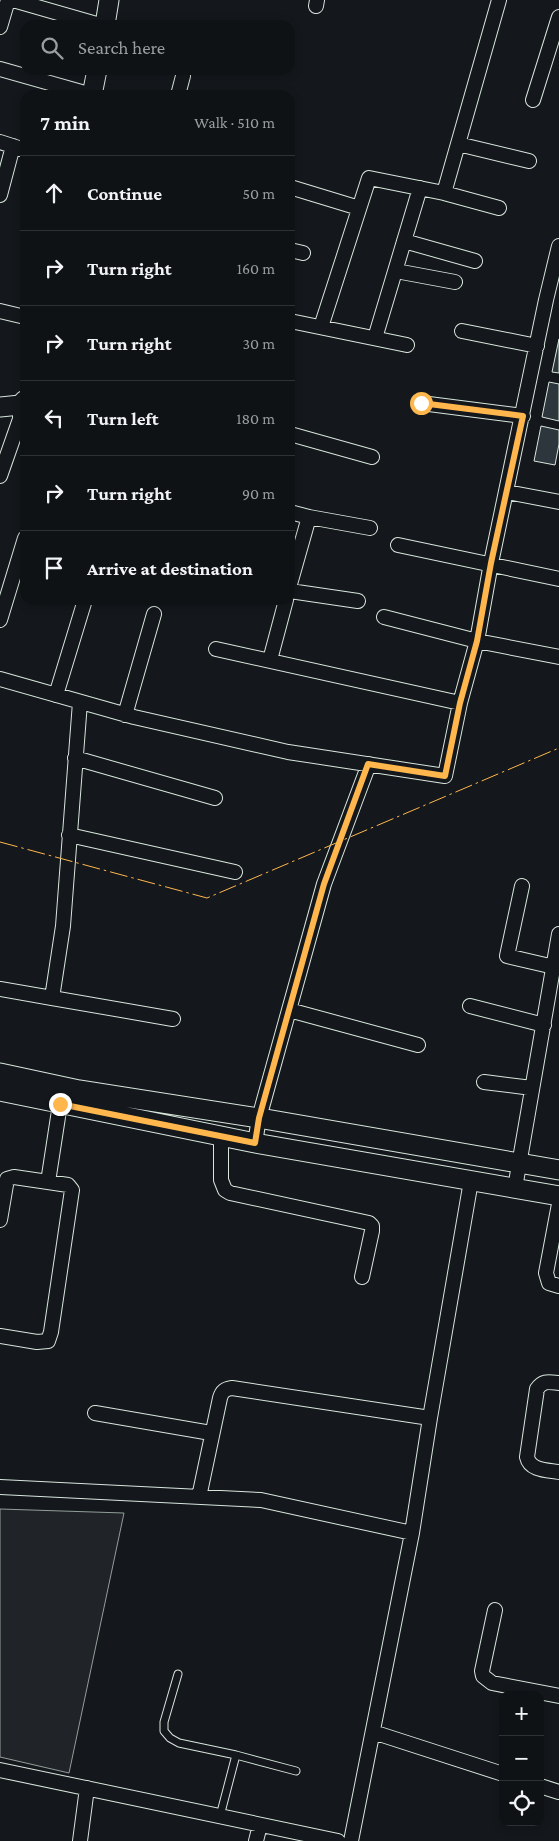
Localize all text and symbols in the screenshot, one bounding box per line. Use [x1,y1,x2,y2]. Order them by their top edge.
search box [20,20,295,75]
icon: search [38,34,66,62]
text: Search here [78,37,165,58]
text: 7 min [40,111,90,135]
text: Walk · 510 m [194,114,275,131]
icon: ahead [40,179,68,207]
text: Continue [87,183,162,204]
text: 50 m [243,185,275,202]
icon: right [40,254,68,282]
text: Turn right [87,258,172,279]
text: 160 m [237,260,275,277]
icon: right [40,329,68,357]
text: Turn right [87,333,172,354]
text: 30 m [243,335,275,352]
route start [410,392,433,415]
icon: left [40,404,68,432]
text: Turn left [87,408,159,429]
text: 180 m [236,410,275,427]
icon: right [40,479,68,507]
text: Turn right [87,483,172,504]
text: 90 m [242,485,275,502]
icon: arrive [40,554,68,582]
text: Arrive at destination [87,558,253,579]
route end [49,1093,72,1116]
map controls [499,1691,544,1826]
button: + [499,1691,544,1736]
button: − [499,1736,544,1781]
button: locate [499,1781,544,1826]

